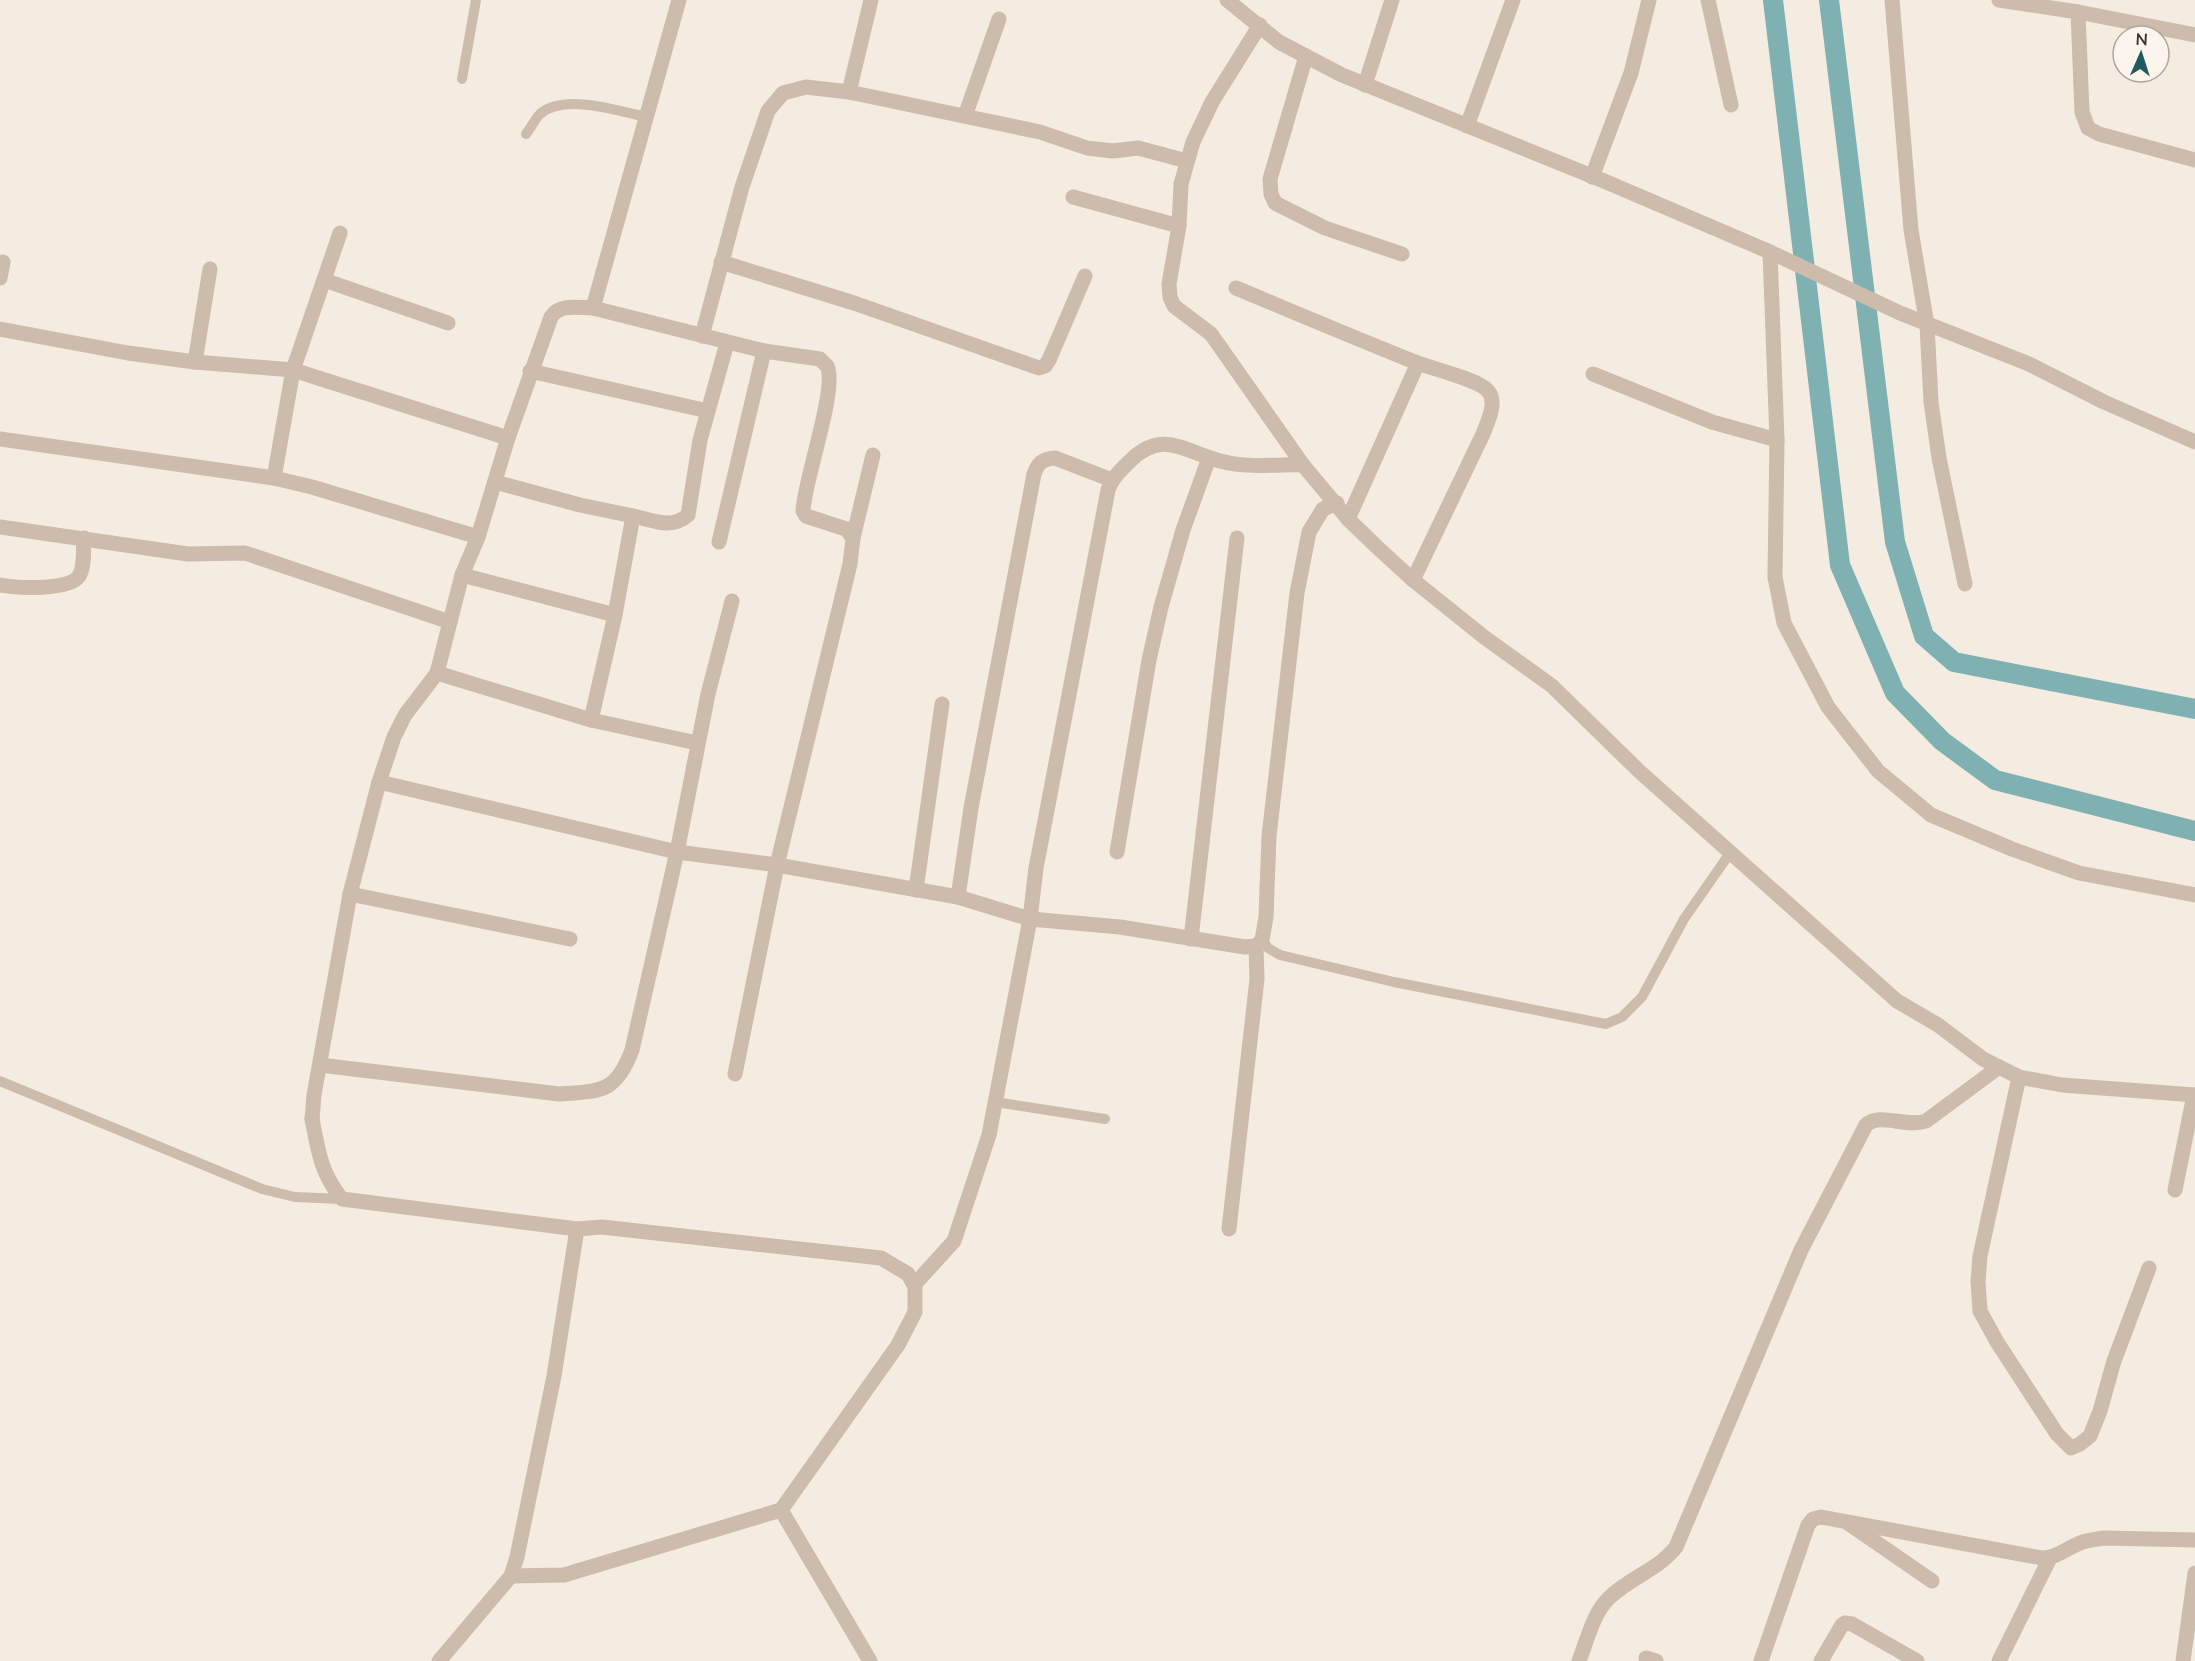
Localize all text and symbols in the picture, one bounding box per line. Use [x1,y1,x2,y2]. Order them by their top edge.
north arrow [2111,24,2171,84]
text: N [2135,29,2148,48]

